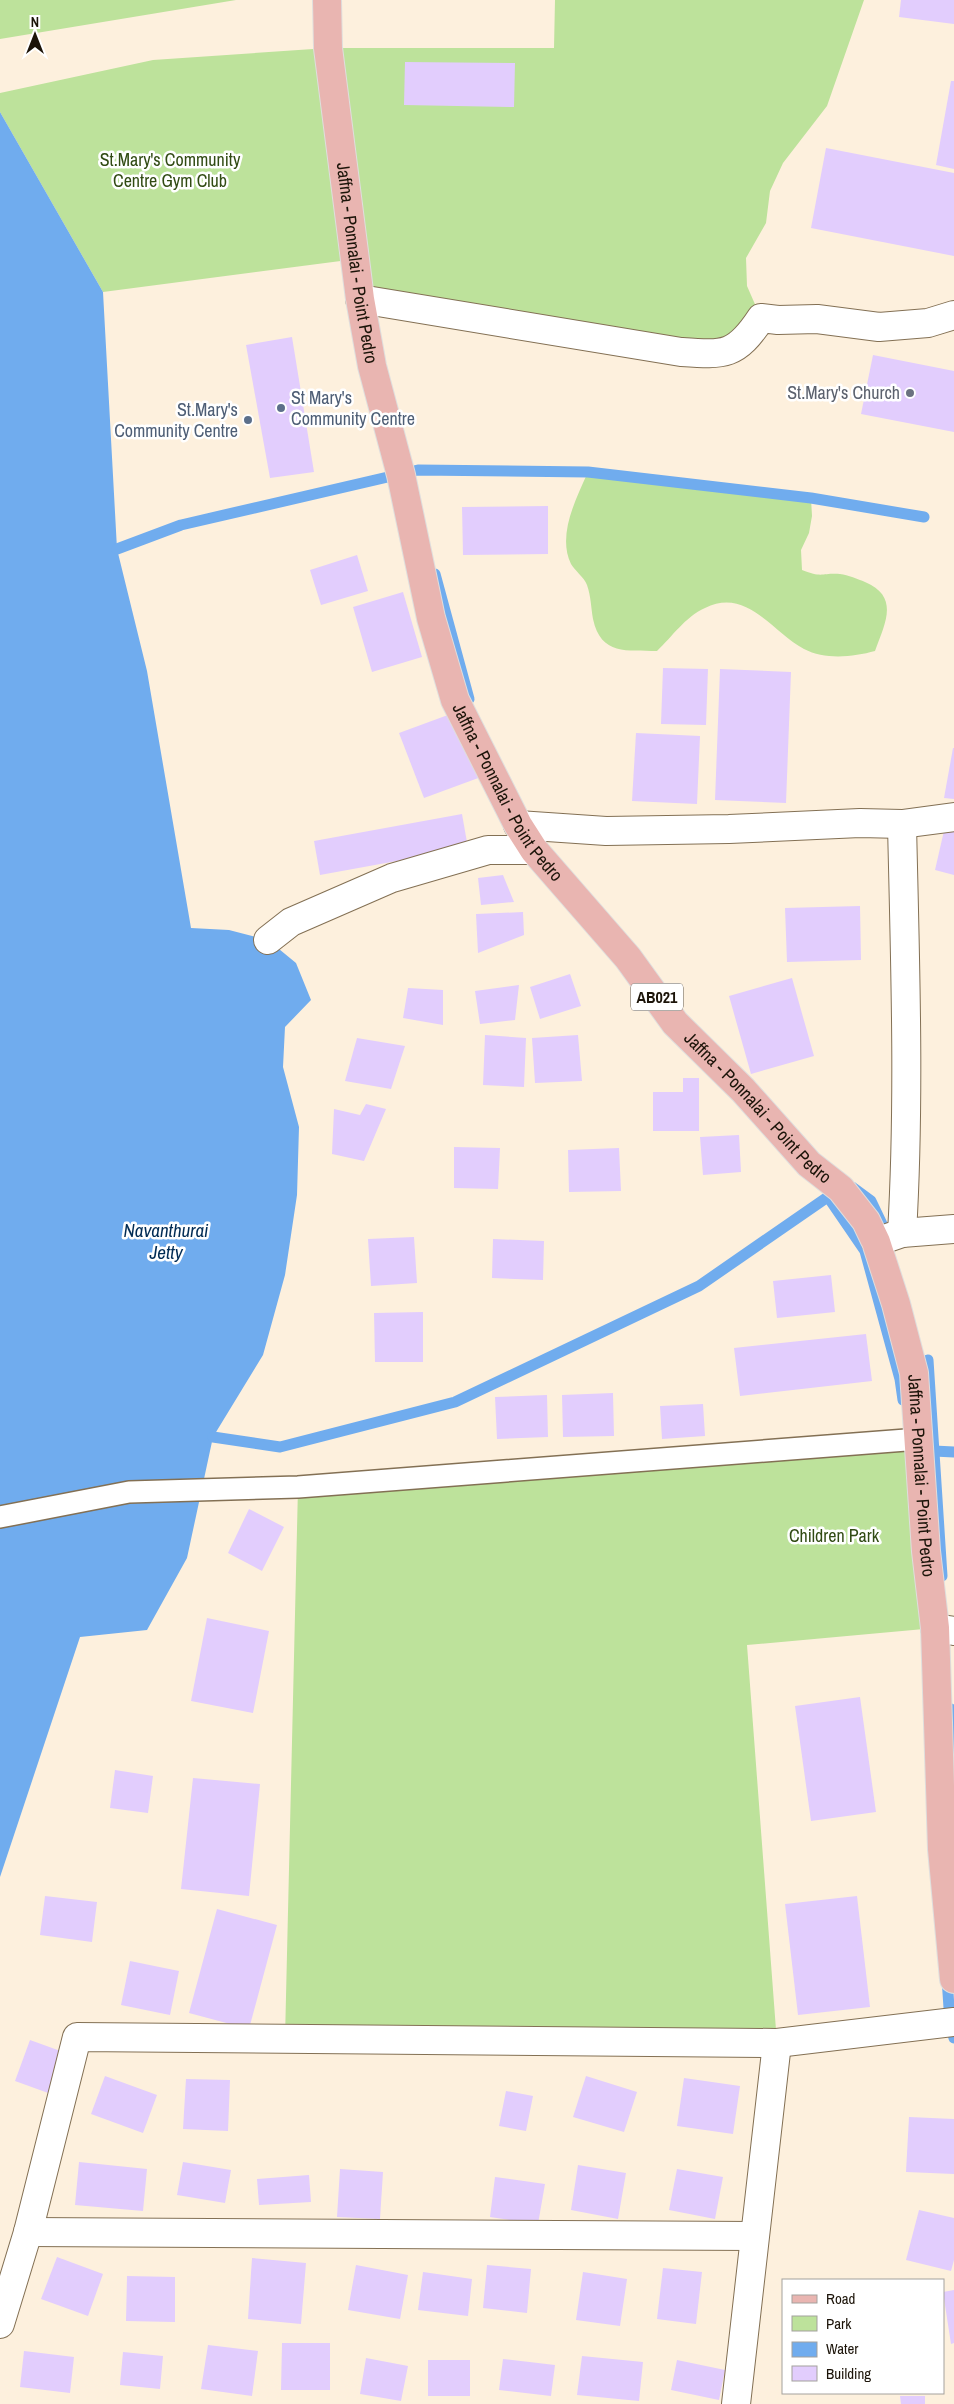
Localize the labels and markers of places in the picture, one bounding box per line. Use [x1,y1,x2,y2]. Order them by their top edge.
place label: St.Mary's Church [787,380,900,405]
place label: St Mary's Community Centre [291,385,415,431]
marker: St.Mary's Church [904,387,916,399]
place label: St.Mary's Community Centre [114,397,238,443]
marker: St Mary's Community Centre [275,402,287,414]
marker: St.Mary's Community Centre [242,414,254,426]

